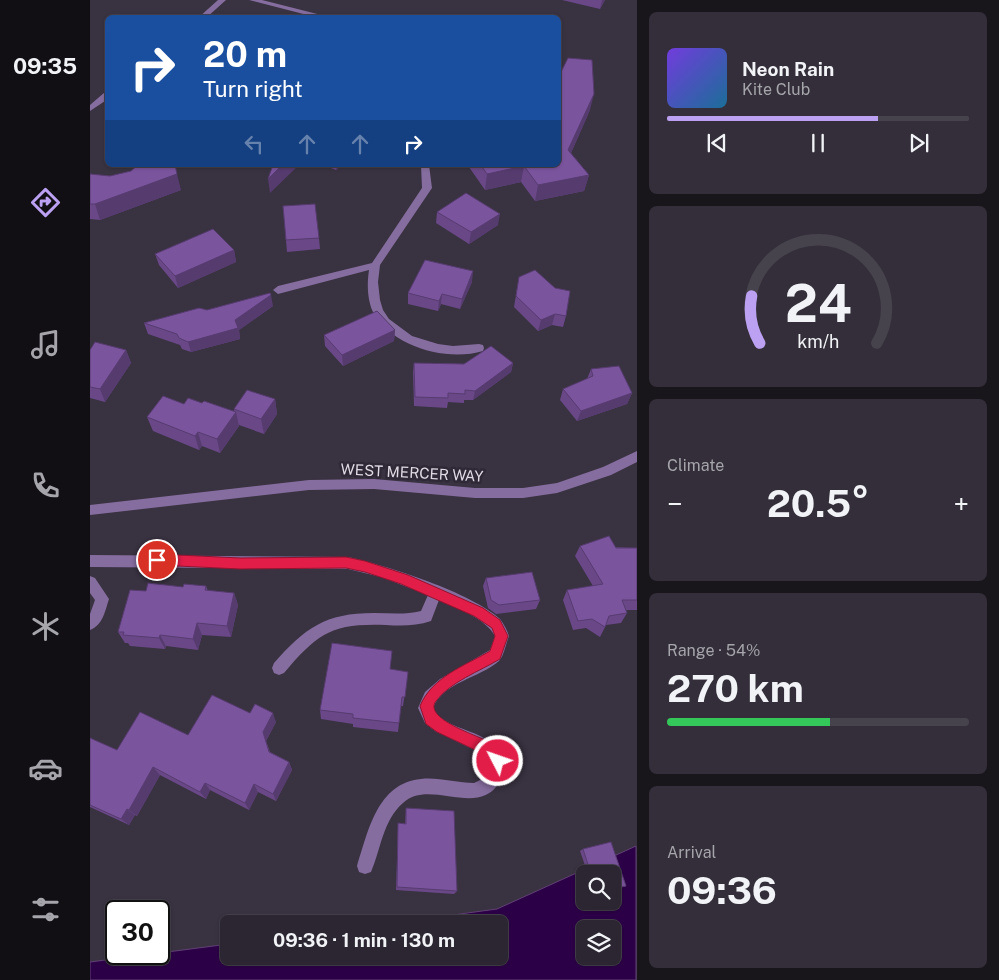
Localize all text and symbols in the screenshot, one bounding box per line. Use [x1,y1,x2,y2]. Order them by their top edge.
text: 20 m [203,34,287,75]
icon: right [120,35,185,100]
text: 09:35 [13,53,77,79]
text: Neon Rain [742,58,834,80]
text: Turn right [203,76,303,102]
text: Kite Club [742,80,810,99]
icon: previous [703,129,731,157]
icon: pause [804,129,832,157]
icon: next [905,129,933,157]
icon: left [240,130,268,158]
icon: ahead [293,130,321,158]
icon: ahead [346,130,374,158]
icon: right [399,130,427,158]
icon: directions [28,185,63,220]
text: 24 [784,273,852,334]
icon: music [28,327,63,362]
text: km/h [797,331,839,352]
text: Climate [667,456,724,475]
street label: WEST MERCER WAY [340,460,484,485]
icon: phone [28,468,63,503]
text: 20.5° [767,481,869,526]
text: − [667,487,683,520]
text: + [953,487,969,520]
pin [136,539,178,581]
icon: arrive [143,546,171,574]
icon: climate [28,609,63,644]
text: Range · 54% [667,641,761,660]
text: 270 km [667,666,804,711]
position arrow [471,734,523,786]
icon: car [28,751,63,786]
text: Arrival [667,843,716,862]
map controls [576,865,621,965]
button: search [576,865,621,910]
text: 09:36 [667,868,777,913]
icon: filters [28,892,63,927]
speed limit sign: 30 [105,900,170,965]
button: layers [576,920,621,965]
text: 09:36 · 1 min · 130 m [273,929,455,951]

